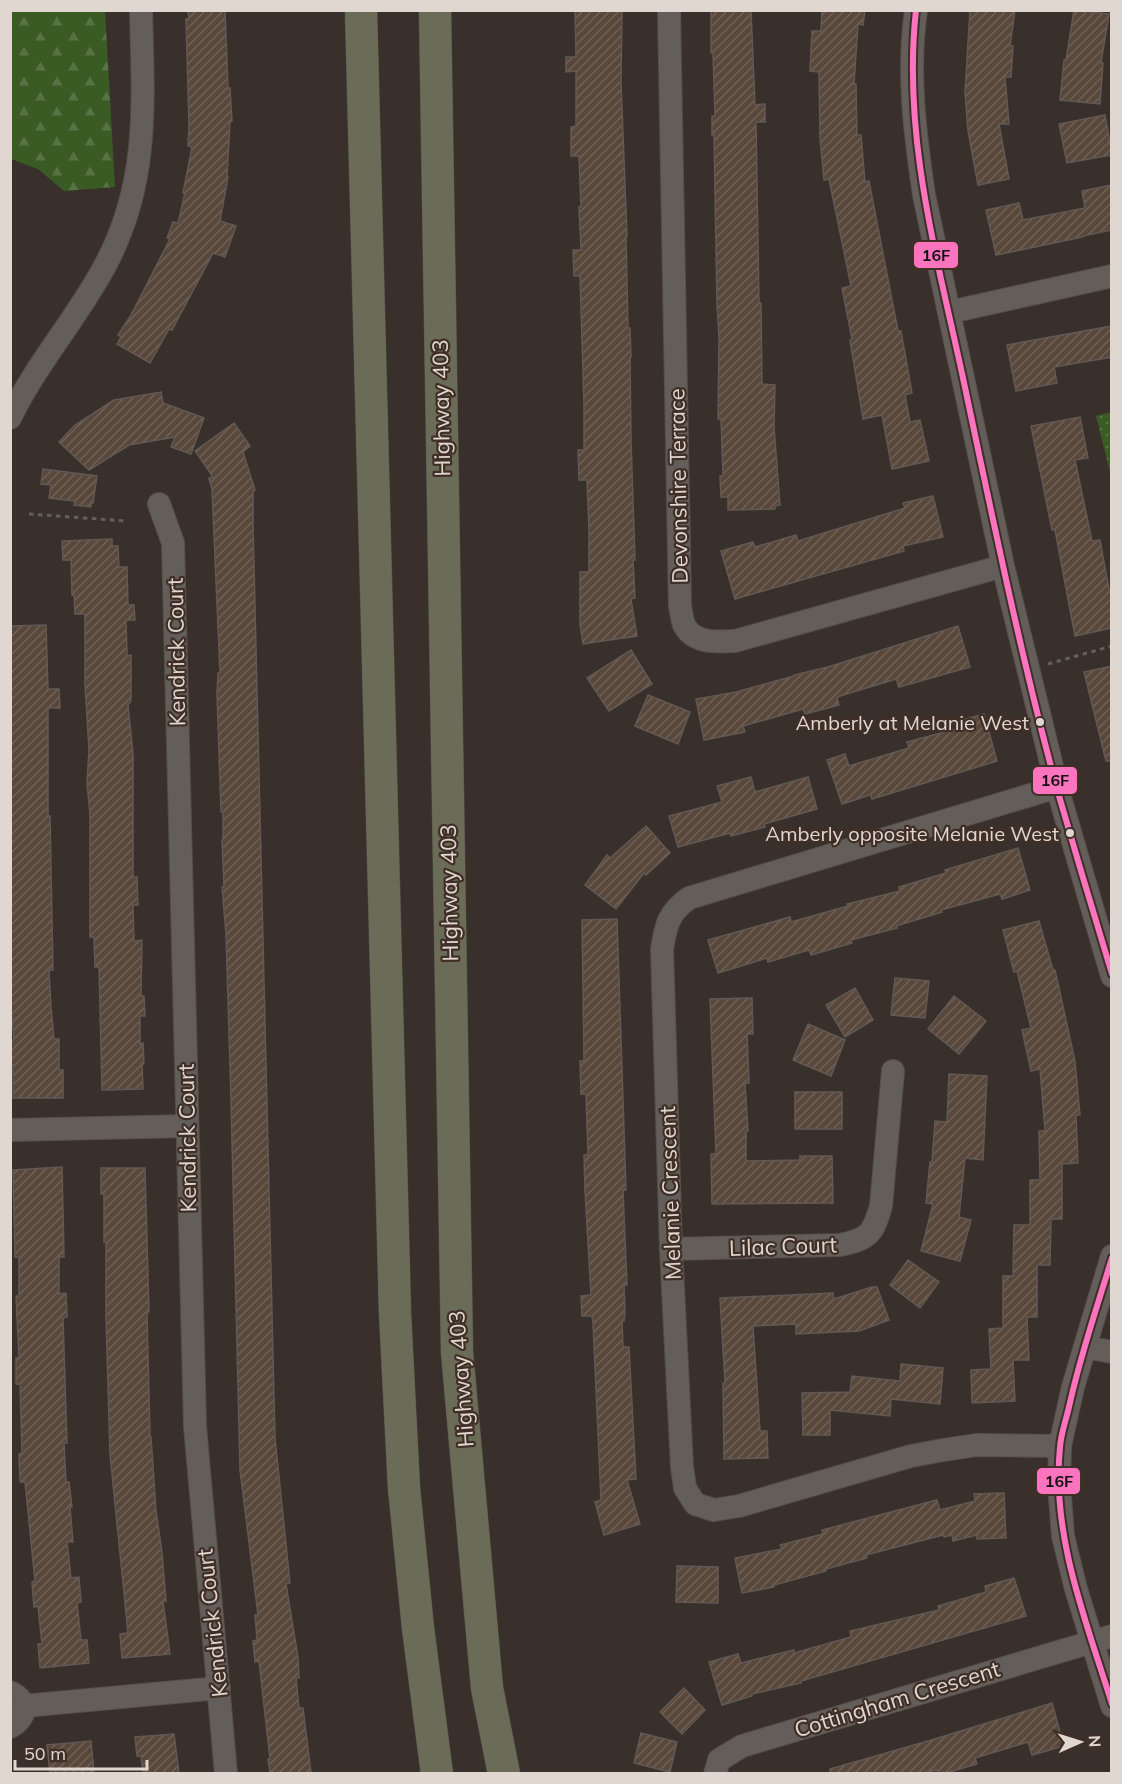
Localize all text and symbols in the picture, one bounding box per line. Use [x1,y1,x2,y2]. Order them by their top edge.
line badge: 16F [913,241,959,269]
text: 16F [922,245,950,265]
street label: Highway 403 [426,339,456,477]
street label: Devonshire Terrace [662,388,694,584]
street label: Kendrick Court [161,577,191,727]
place label: Amberly at Melanie West [796,710,1029,735]
marker: Amberly at Melanie West [1034,716,1046,728]
line badge: 16F [1032,766,1078,795]
text: 16F [1041,770,1069,790]
place label: Amberly opposite Melanie West [765,821,1059,846]
street label: Highway 403 [434,824,464,962]
marker: Amberly opposite Melanie West [1064,827,1076,839]
street label: Kendrick Court [172,1063,202,1213]
street label: Melanie Crescent [653,1105,687,1280]
street label: Lilac Court [728,1230,838,1262]
street label: Highway 403 [442,1310,480,1448]
line badge: 16F [1036,1467,1081,1495]
text: 16F [1045,1471,1073,1491]
street label: Kendrick Court [190,1547,234,1698]
street label: Cottingham Crescent [791,1654,1003,1744]
north arrow [1050,1712,1110,1772]
scale bar [15,1733,147,1771]
text: N [1085,1735,1105,1748]
text: 50 m [24,1742,66,1765]

